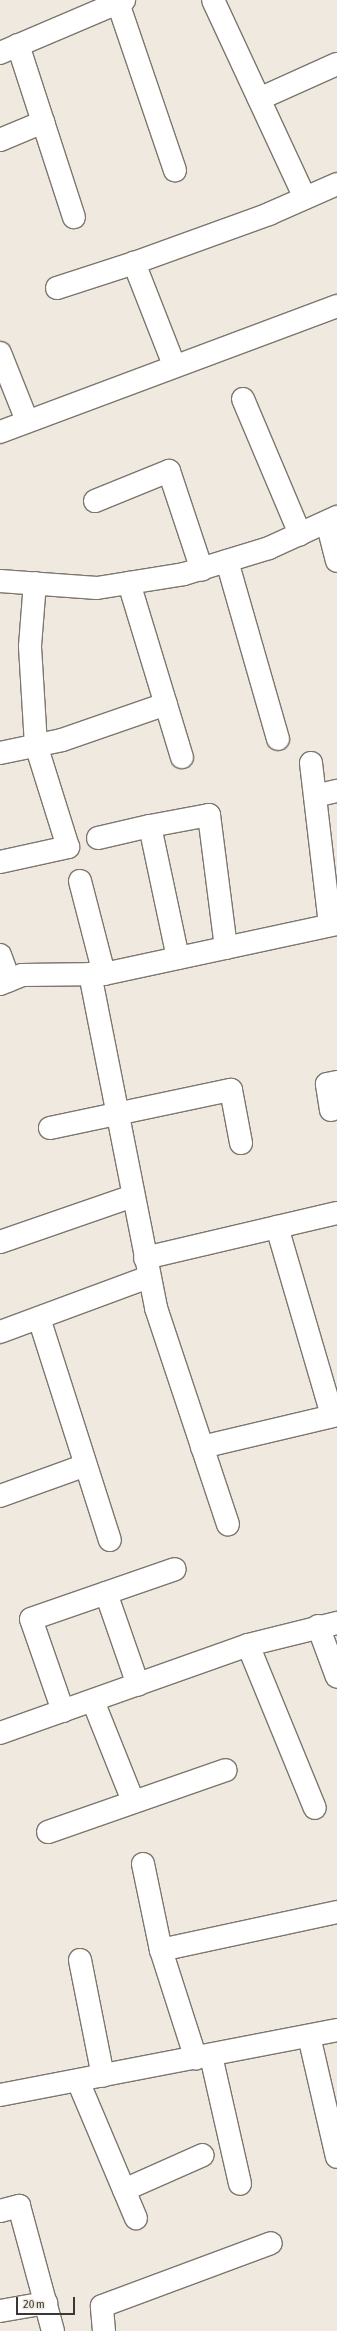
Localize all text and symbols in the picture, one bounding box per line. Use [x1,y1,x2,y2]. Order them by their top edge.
scale bar [18,2289,77,2315]
text: 20 m [23,2297,45,2311]

